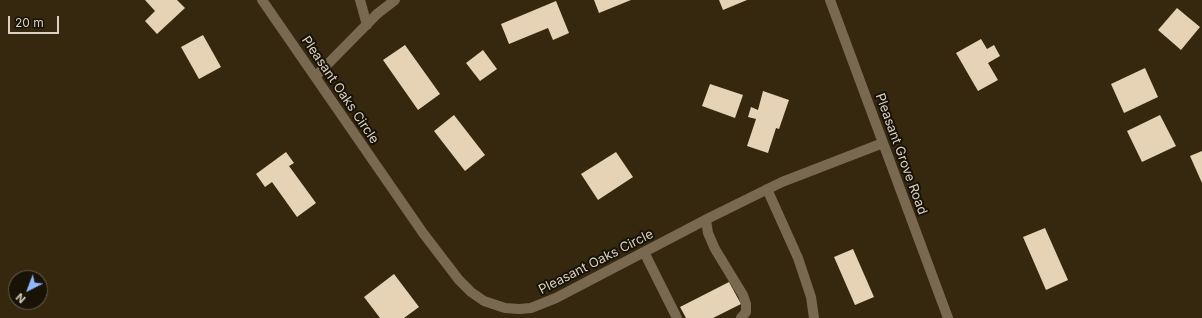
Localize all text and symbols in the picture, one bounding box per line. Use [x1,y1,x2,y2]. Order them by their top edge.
scale bar [10,8,61,34]
text: 20 m [15,15,44,30]
street label: Pleasant Oaks Circle [298,33,382,147]
street label: Pleasant Grove Road [872,91,930,217]
street label: Pleasant Oaks Circle [536,226,656,298]
north arrow [8,270,48,310]
text: N [13,290,28,306]

